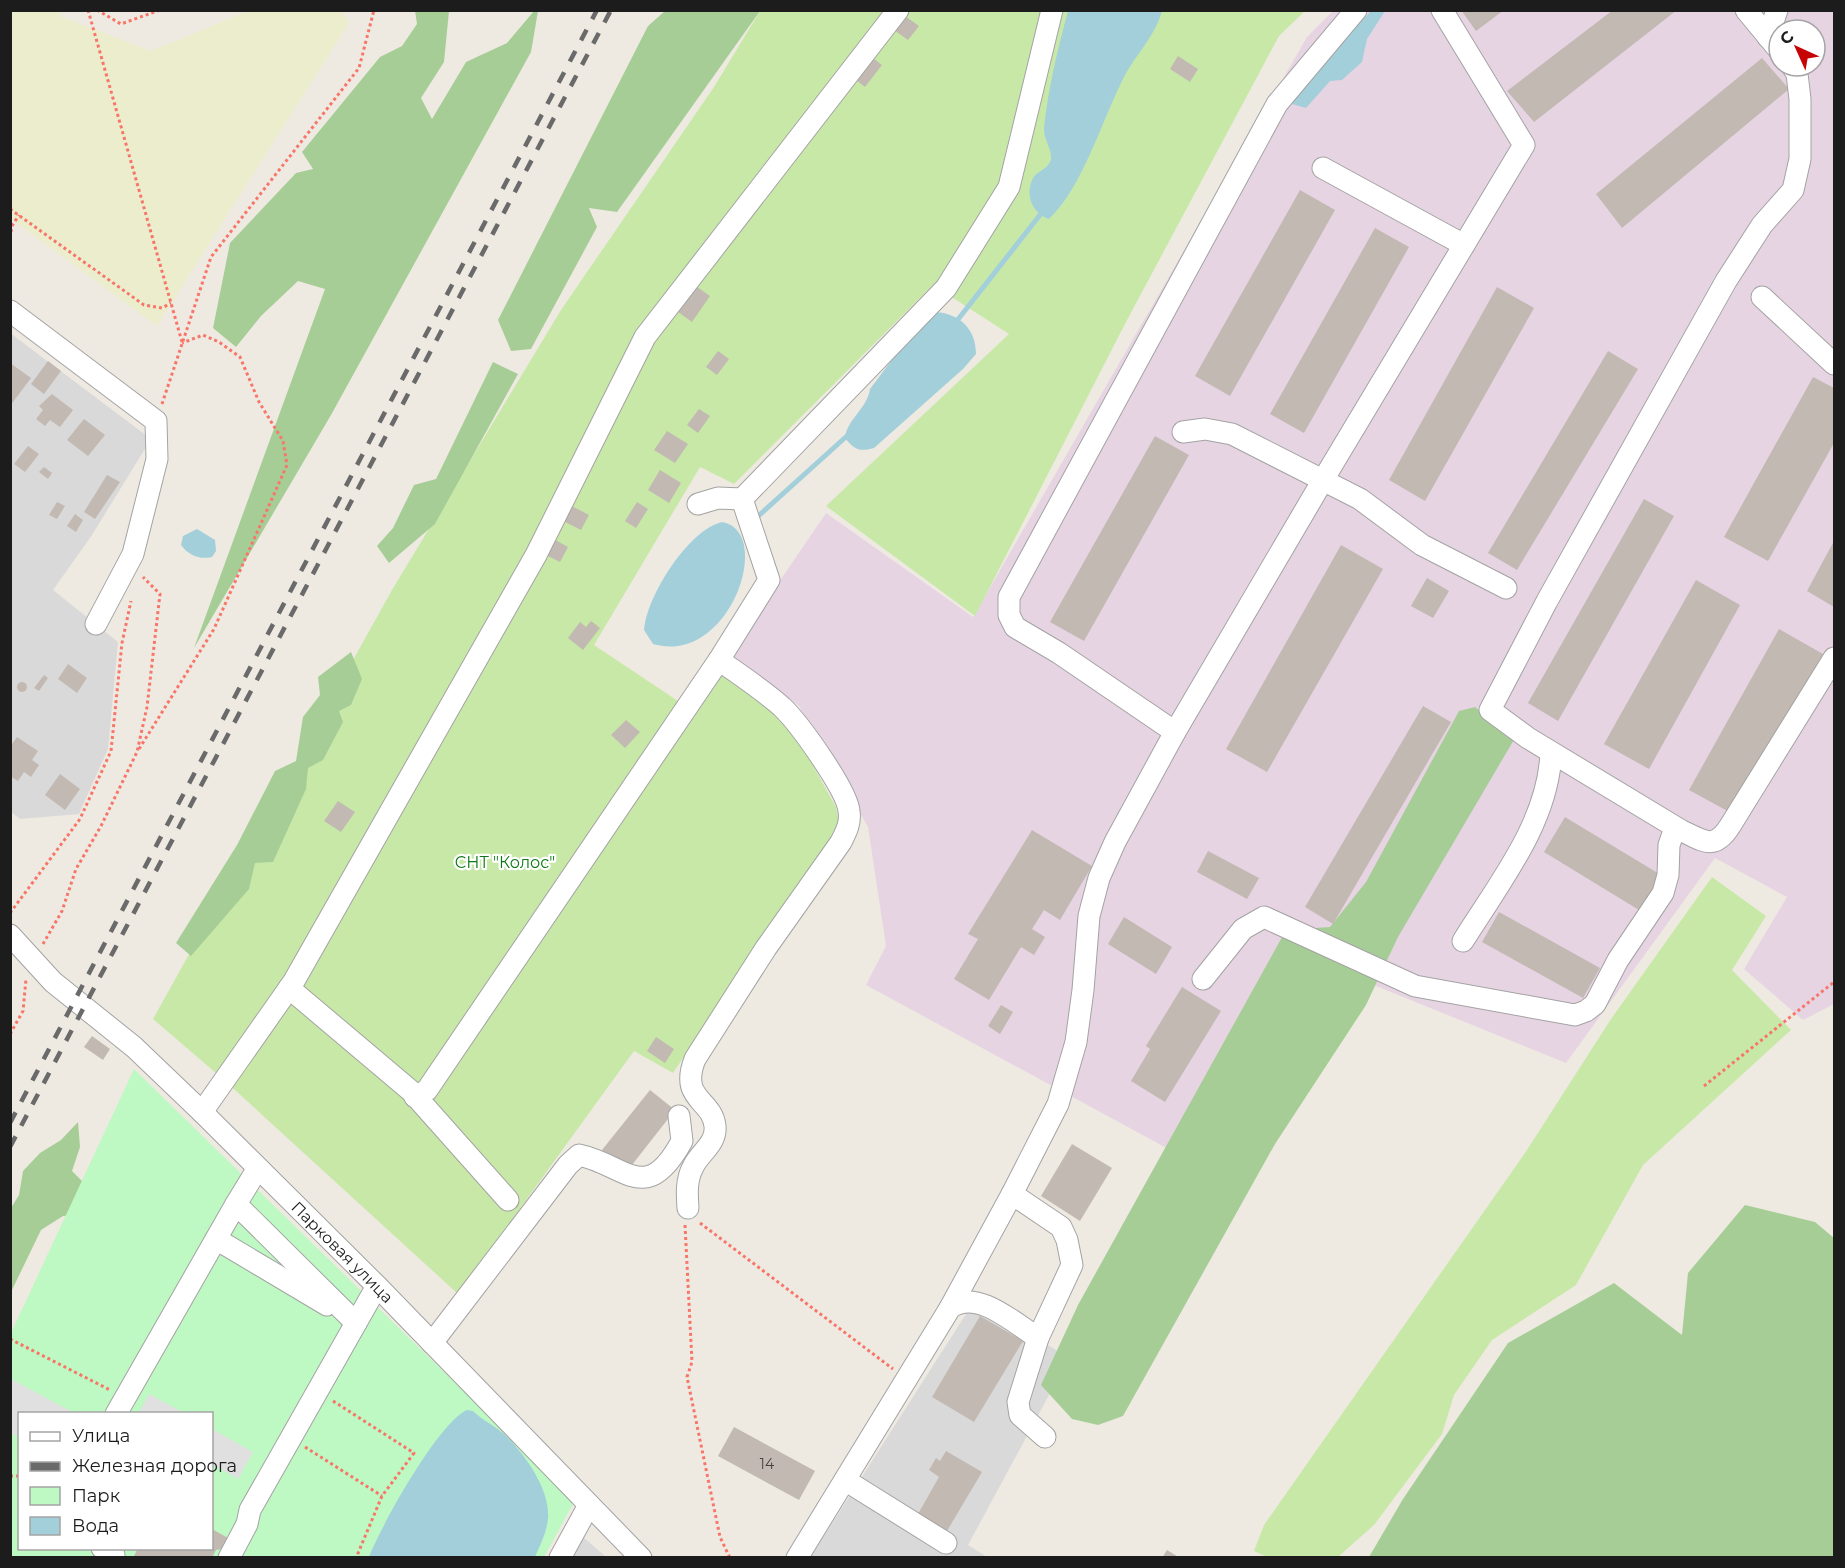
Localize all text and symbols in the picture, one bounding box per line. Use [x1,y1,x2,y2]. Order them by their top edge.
north arrow [1767,18,1827,78]
text: С [1776,27,1798,49]
park label: СНТ "Колос" [455,853,555,872]
street label: Парковая улица [288,1197,397,1307]
legend [18,1412,213,1550]
text: Улица [72,1425,130,1447]
text: Железная дорога [72,1455,237,1477]
house number: 14 [760,1455,775,1473]
text: Парк [72,1485,121,1507]
text: Вода [72,1515,119,1537]

